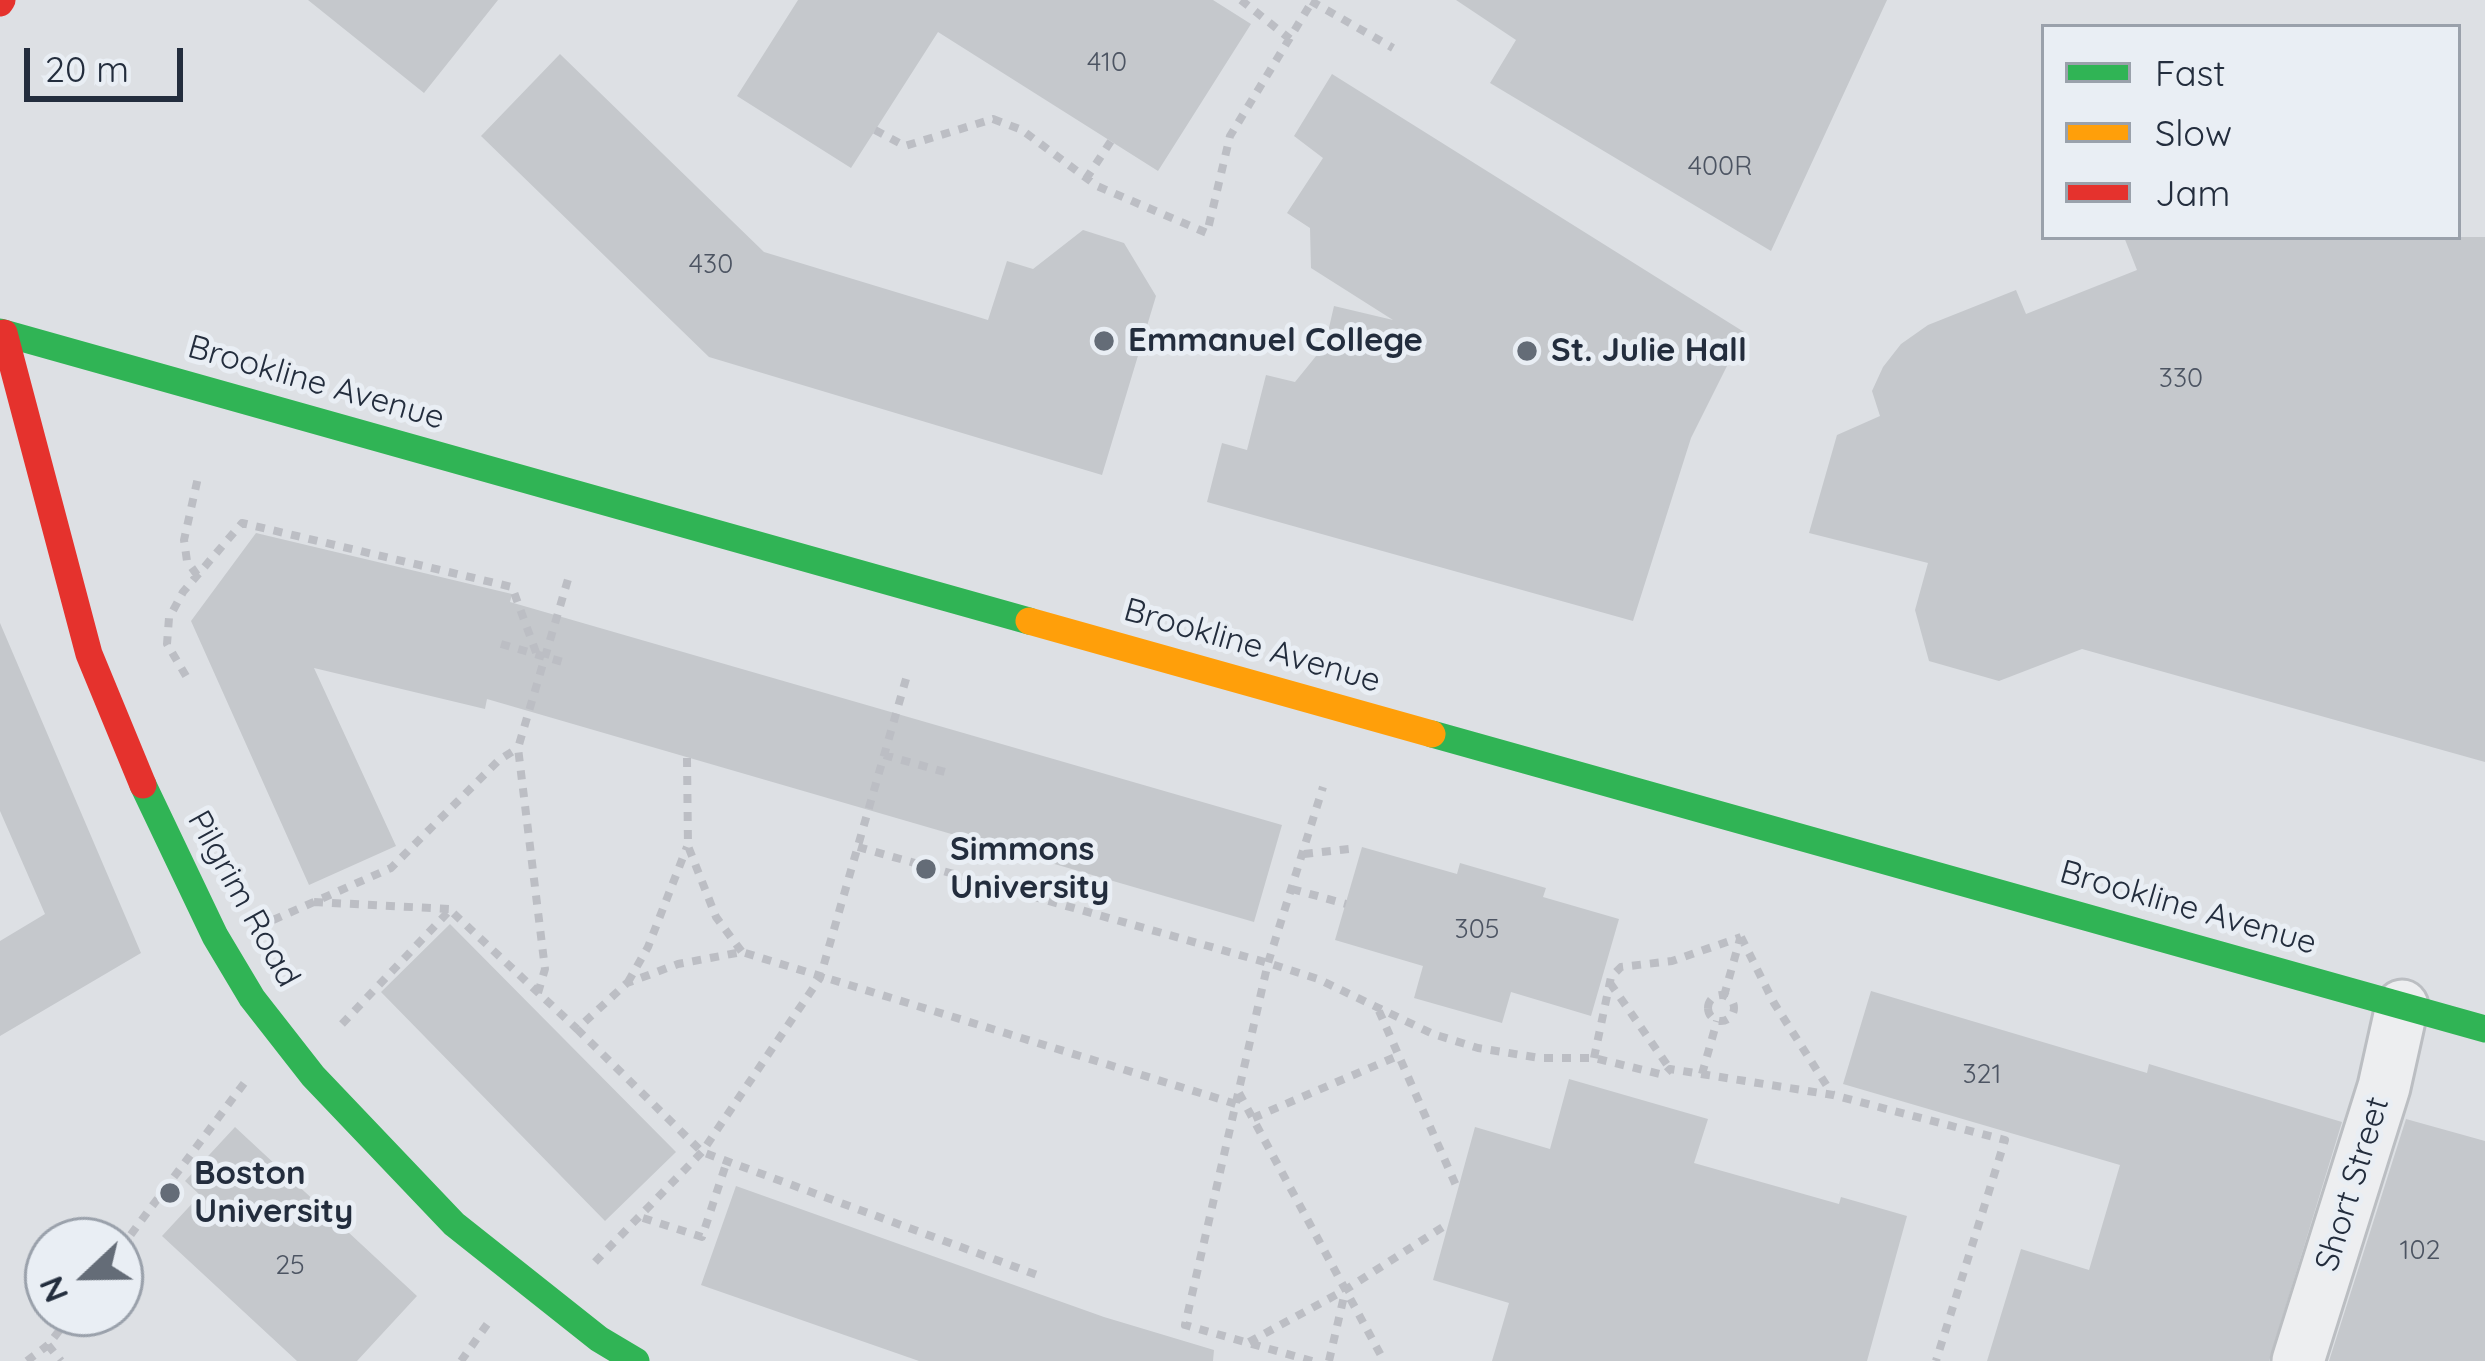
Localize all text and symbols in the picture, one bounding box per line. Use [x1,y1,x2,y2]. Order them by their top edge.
scale bar [30,24,189,98]
legend [2041,24,2461,240]
text: 20 m [45,46,129,91]
house number: 410 [1087,47,1127,79]
text: Fast [2155,50,2226,95]
text: Slow [2155,110,2232,155]
house number: 400R [1688,151,1752,183]
text: Jam [2155,170,2230,215]
house number: 430 [689,249,733,281]
place label: Emmanuel College [1128,321,1423,361]
street label: Brookline Avenue [183,327,449,439]
marker: Emmanuel College [1091,328,1117,354]
place label: St. Julie Hall [1551,331,1747,371]
marker: St. Julie Hall [1514,338,1540,364]
house number: 330 [2159,363,2203,395]
street label: Brookline Avenue [1119,590,1385,702]
street label: Pilgrim Road [178,804,308,994]
place label: Simmons University [950,830,1109,908]
street label: Brookline Avenue [2055,852,2321,964]
marker: Simmons University [913,856,939,882]
house number: 305 [1455,914,1499,946]
house number: 321 [1962,1059,2002,1091]
street label: Short Street [2308,1092,2398,1276]
place label: Boston University [194,1154,353,1232]
marker: Boston University [157,1180,183,1206]
north arrow [24,1217,144,1337]
house number: 102 [2399,1235,2441,1267]
house number: 25 [275,1250,305,1282]
text: N [29,1271,76,1308]

